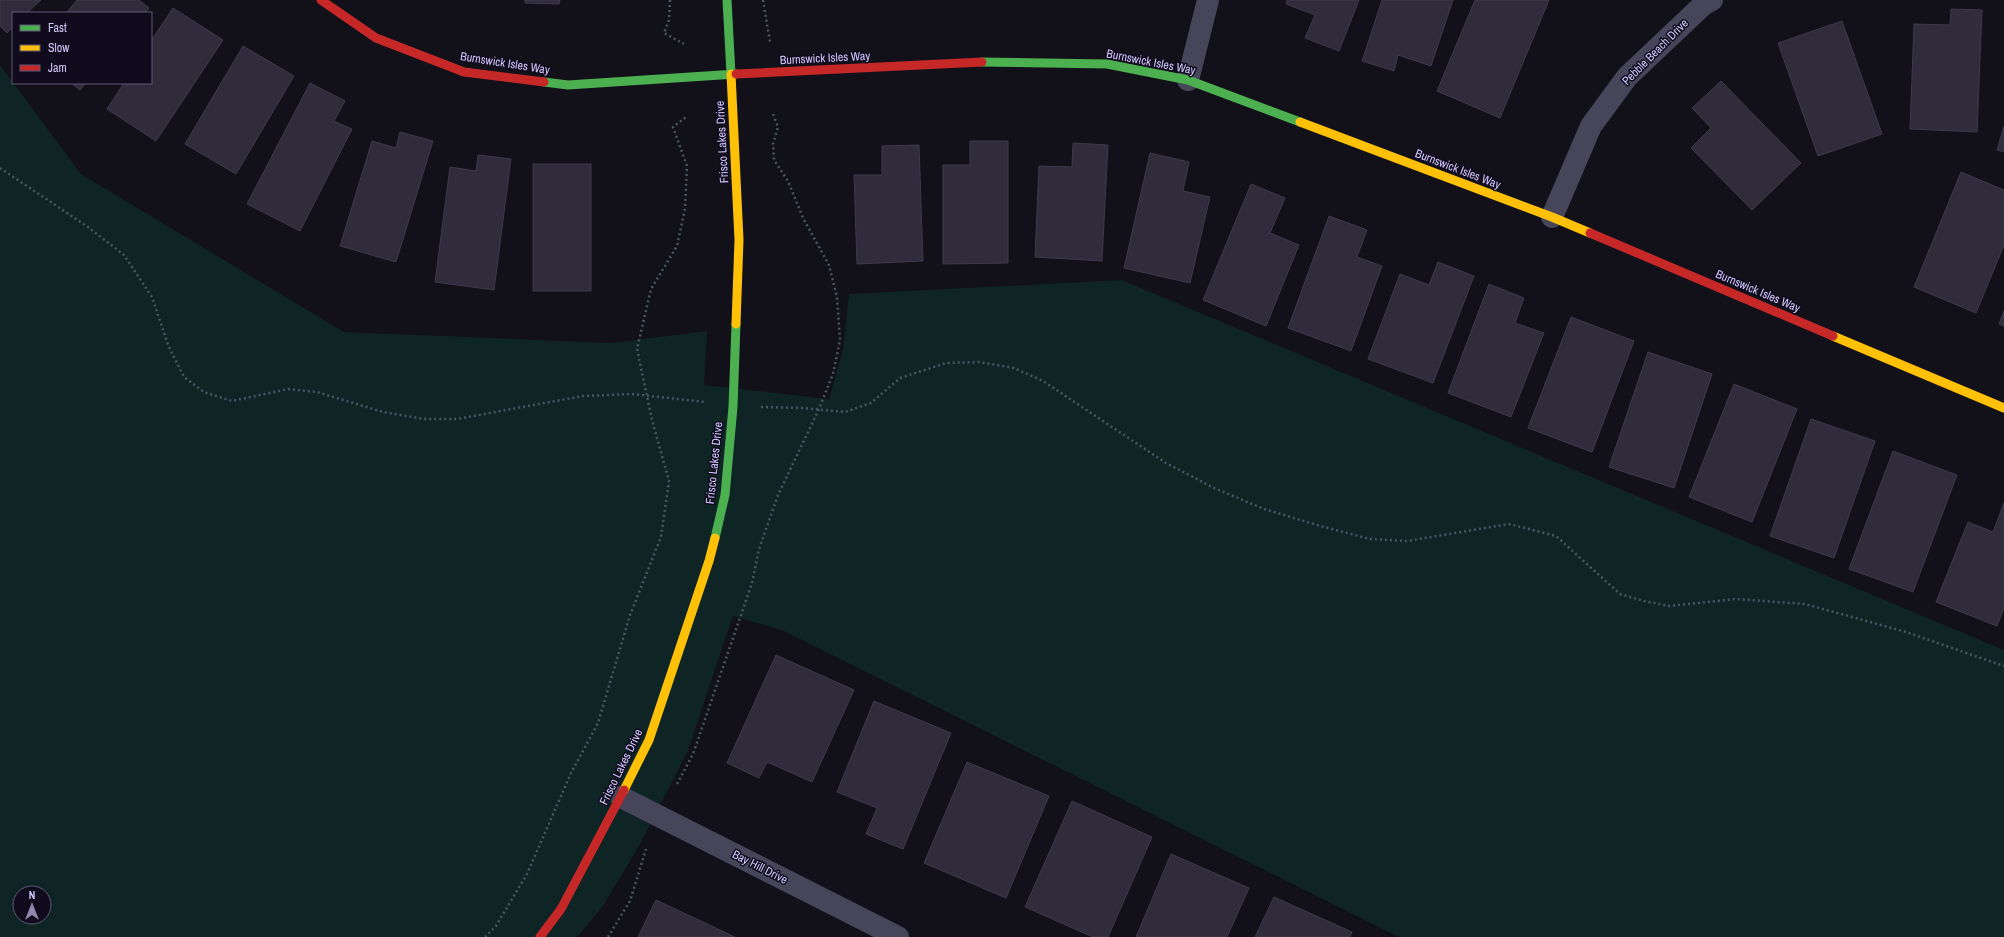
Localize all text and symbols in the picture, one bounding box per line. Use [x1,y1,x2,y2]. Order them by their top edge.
legend [12,12,152,84]
street label: Pebble Beach Drive [1618,15,1692,89]
text: Fast [48,20,67,36]
text: Slow [48,40,70,56]
street label: Burnswick Isles Way [1105,46,1197,78]
street label: Burnswick Isles Way [459,48,551,78]
street label: Burnswick Isles Way [779,48,871,68]
text: Jam [48,60,67,76]
street label: Frisco Lakes Drive [712,100,732,184]
street label: Burnswick Isles Way [1413,145,1503,193]
street label: Burnswick Isles Way [1713,266,1803,316]
street label: Frisco Lakes Drive [702,421,726,505]
street label: Frisco Lakes Drive [596,726,646,808]
street label: Bay Hill Drive [730,846,790,888]
north arrow [12,885,52,925]
text: N [29,888,35,902]

